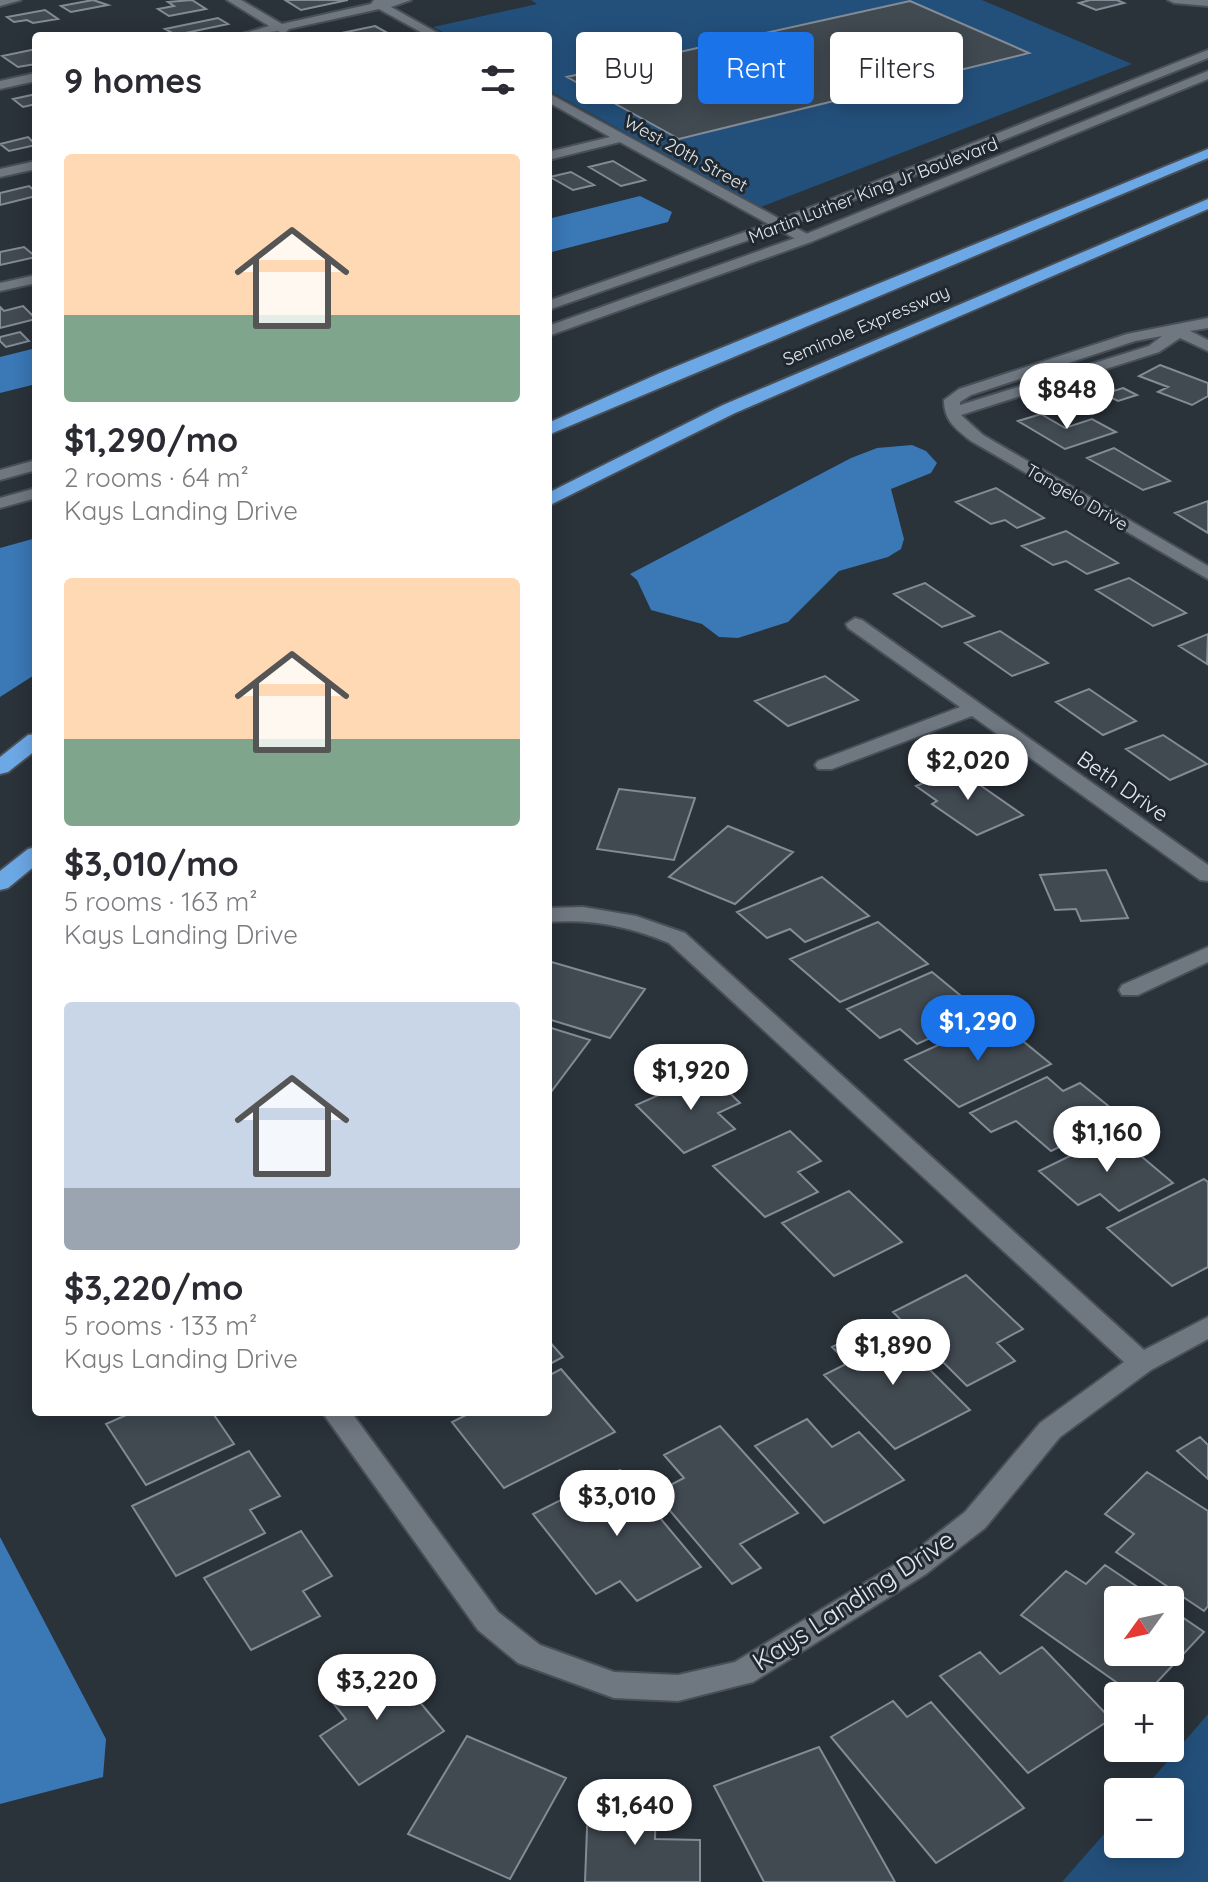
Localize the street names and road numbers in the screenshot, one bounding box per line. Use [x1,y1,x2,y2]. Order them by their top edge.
street label: West 20th Street [620,110,752,196]
street label: Martin Luther King Jr Boulevard [745,132,1001,248]
street label: Seminole Expressway [779,279,953,371]
street label: Tangelo Drive [1022,458,1132,536]
street label: Beth Drive [1072,744,1174,828]
street label: Kays Landing Drive [746,1522,960,1678]

